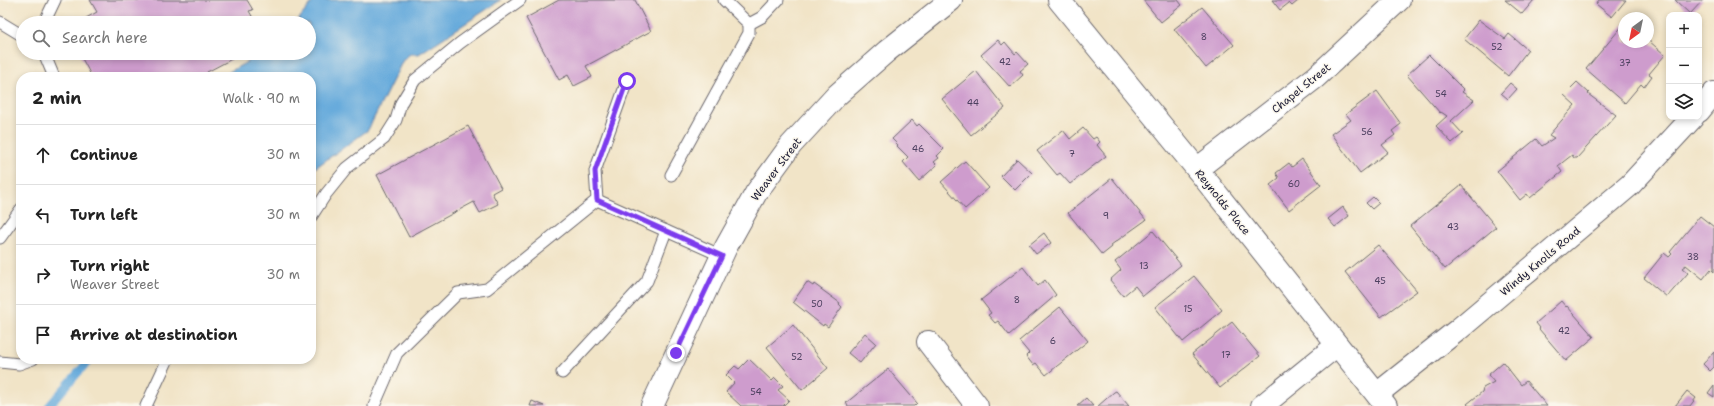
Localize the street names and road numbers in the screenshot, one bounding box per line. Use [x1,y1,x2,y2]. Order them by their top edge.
street label: Chapel Street [1269,60,1334,117]
street label: Weaver Street [748,134,805,204]
street label: Reynolds Place [1192,166,1254,238]
street label: Windy Knolls Road [1497,223,1584,299]

